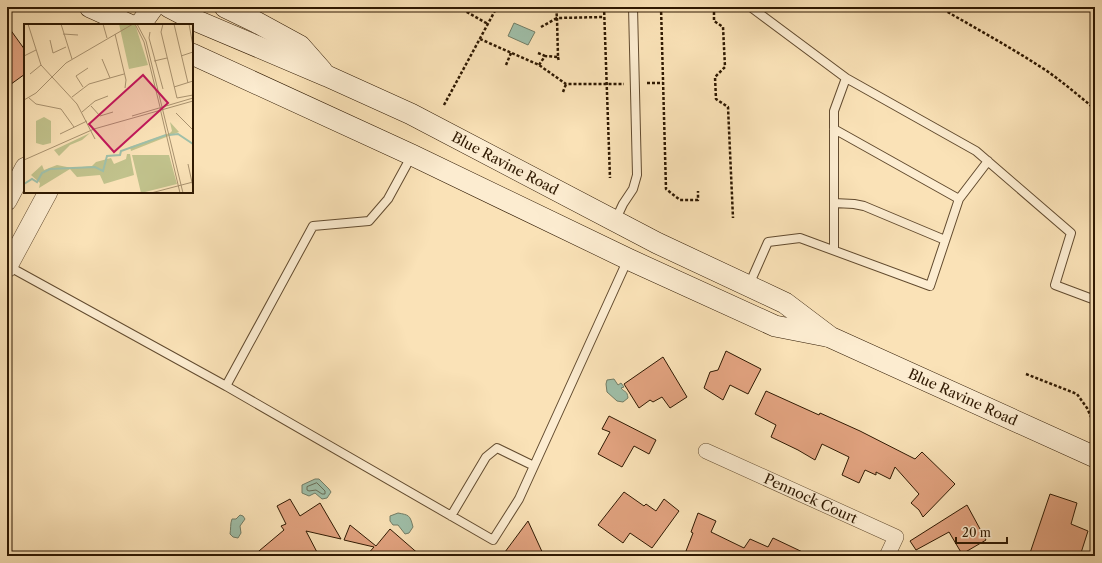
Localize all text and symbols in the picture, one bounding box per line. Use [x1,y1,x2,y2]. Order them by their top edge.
inset map [24,24,193,193]
street label: Blue Ravine Road [449,128,562,199]
street label: Blue Ravine Road [905,365,1021,430]
street label: Pennock Court [761,469,860,527]
scale bar [956,519,1007,545]
text: 20 m [962,525,991,540]

